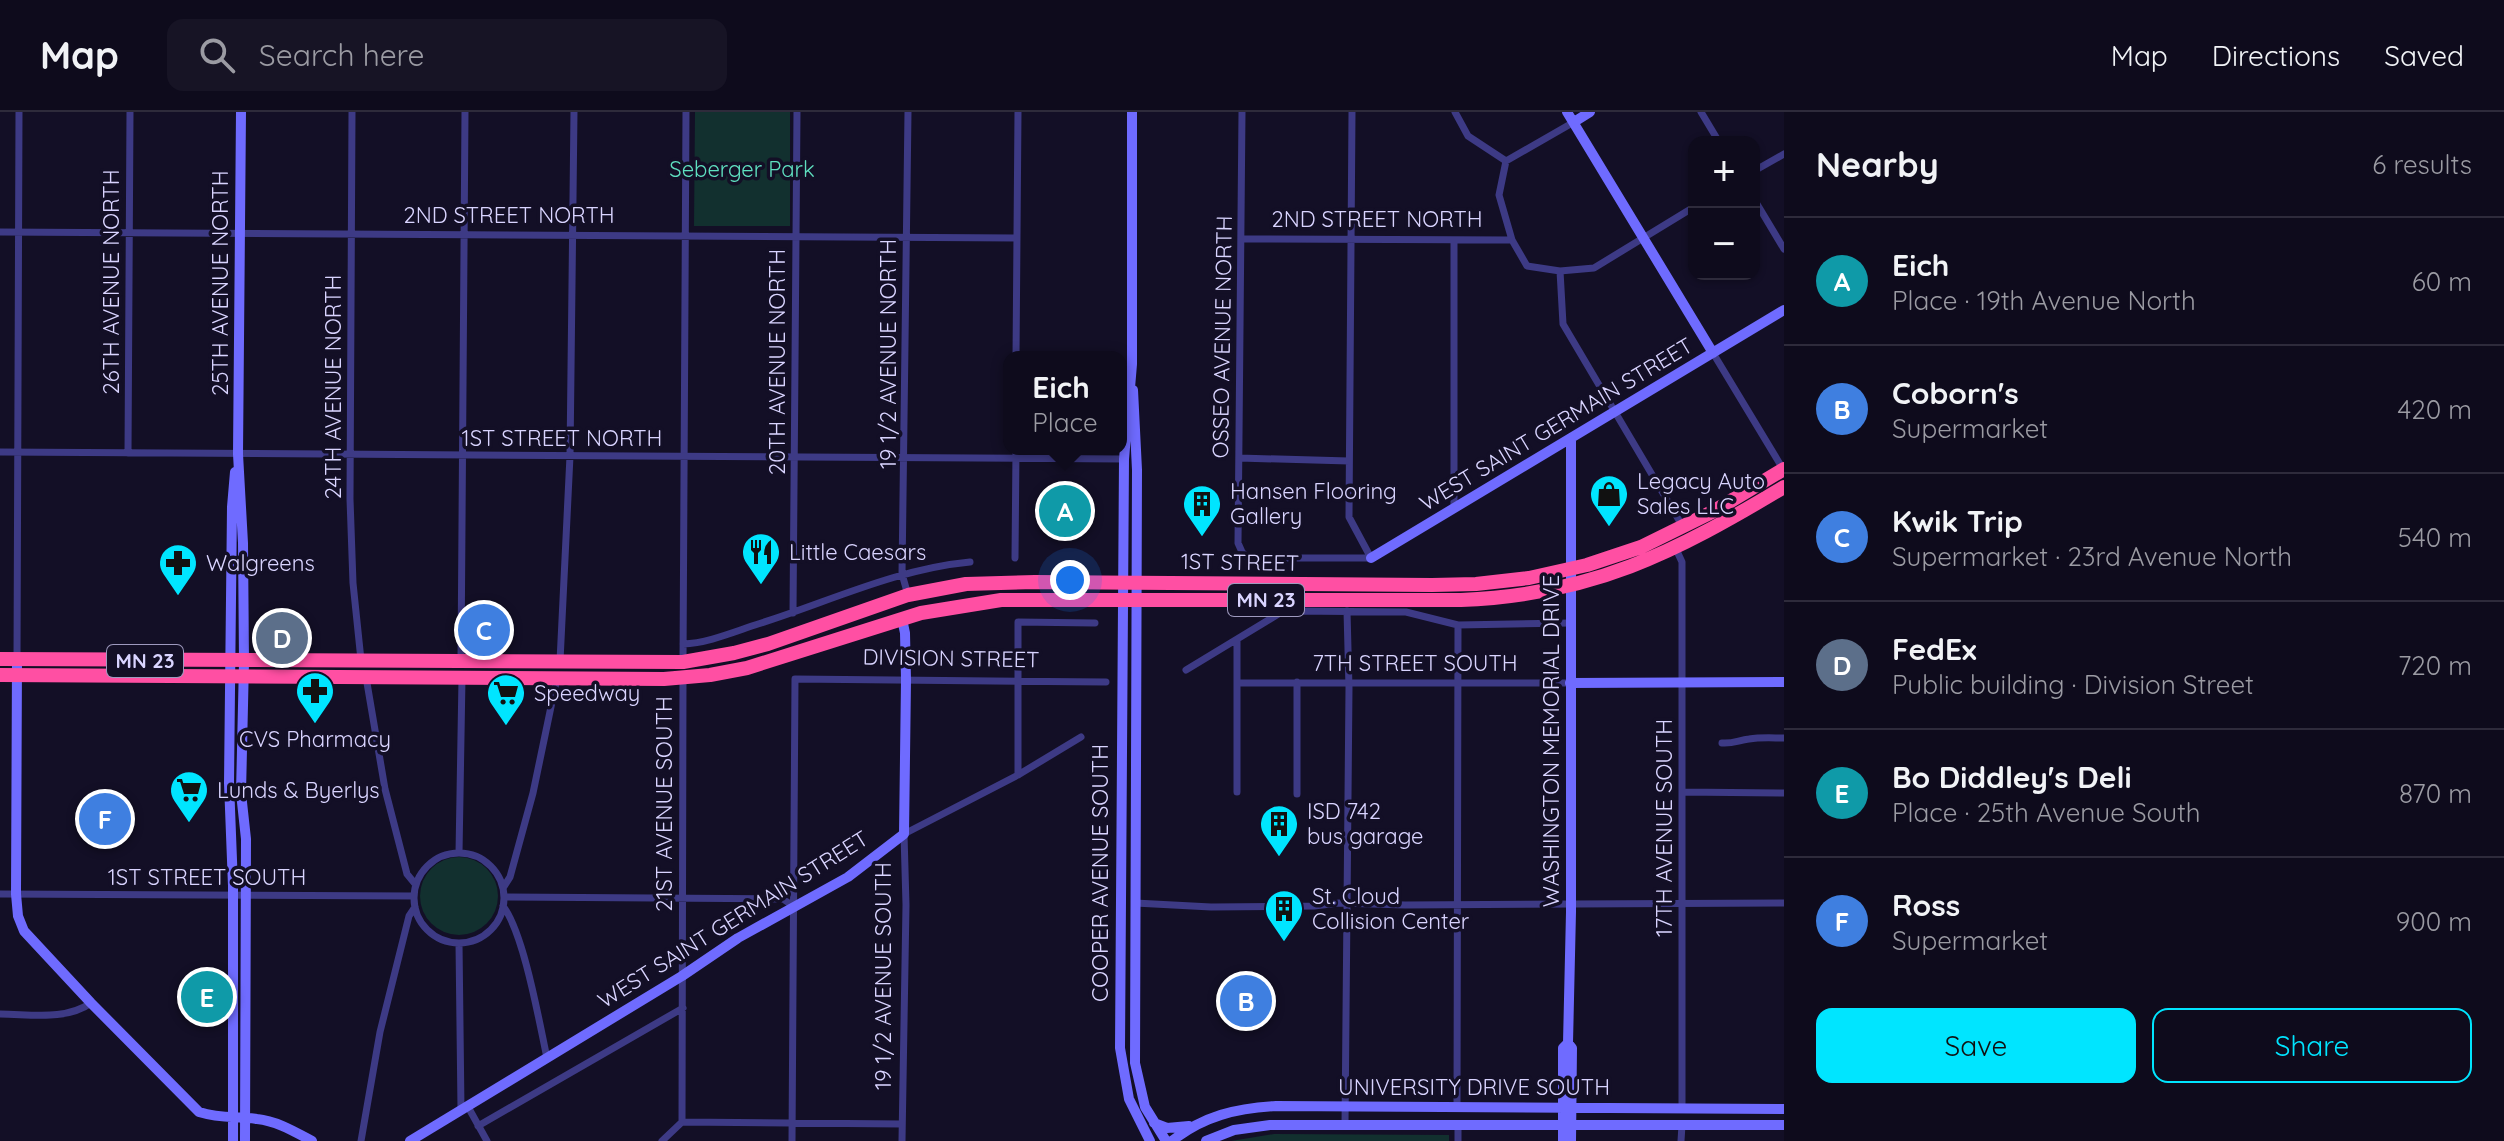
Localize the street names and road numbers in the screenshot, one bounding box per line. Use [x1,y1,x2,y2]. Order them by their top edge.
street label: 26TH AVENUE NORTH [97,169,125,395]
street label: 25TH AVENUE NORTH [206,170,234,396]
street label: 2ND STREET NORTH [403,201,615,229]
street label: 2ND STREET NORTH [1271,205,1483,233]
street label: OSSEO AVENUE NORTH [1206,215,1238,459]
street label: 19 1/2 AVENUE NORTH [874,239,902,469]
street label: 20TH AVENUE NORTH [763,249,791,475]
street label: 24TH AVENUE NORTH [319,275,347,499]
street label: WEST SAINT GERMAIN STREET [1414,331,1698,517]
street label: 1ST STREET NORTH [462,424,662,452]
street label: 1ST STREET [1181,547,1299,577]
street label: WASHINGTON MEMORIAL DRIVE [1537,575,1565,907]
road number: MN 23 [1228,584,1304,616]
street label: DIVISION STREET [862,642,1040,674]
road number: MN 23 [107,645,183,677]
street label: 7TH STREET SOUTH [1312,649,1518,677]
street label: 21ST AVENUE SOUTH [650,696,678,912]
street label: 17TH AVENUE SOUTH [1650,719,1678,937]
street label: COOPER AVENUE SOUTH [1086,744,1114,1002]
street label: WEST SAINT GERMAIN STREET [592,824,874,1014]
street label: 19 1/2 AVENUE SOUTH [869,862,897,1090]
street label: 1ST STREET SOUTH [108,863,306,891]
street label: UNIVERSITY DRIVE SOUTH [1338,1073,1610,1101]

